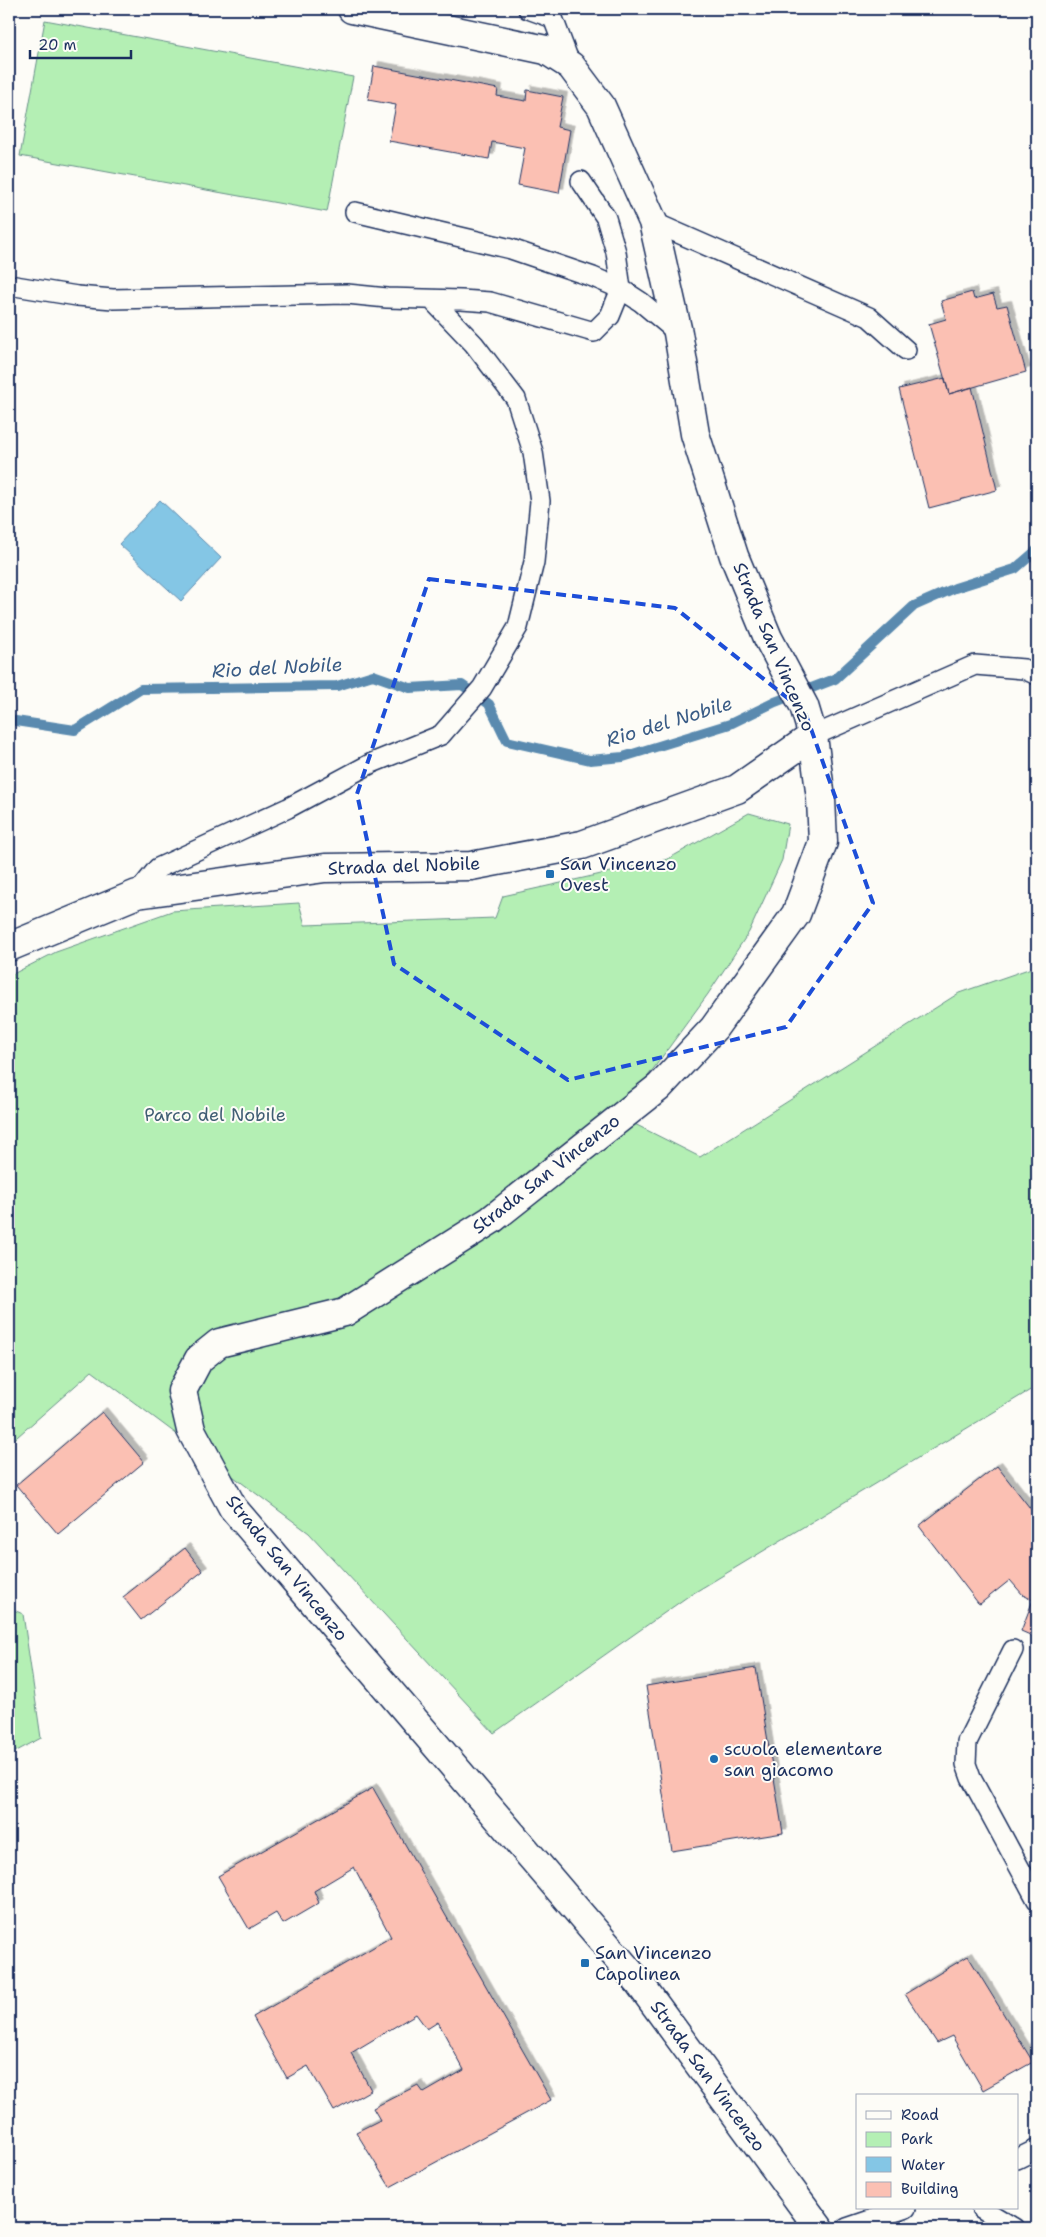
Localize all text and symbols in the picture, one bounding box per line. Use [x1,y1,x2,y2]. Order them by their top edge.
scale bar [30,28,131,60]
text: 20 m [38,35,77,55]
street label: Strada San Vincenzo [728,559,820,735]
water label: Rio del Nobile [211,652,343,683]
water label: Rio del Nobile [603,690,735,753]
street label: Strada del Nobile [327,851,481,881]
place label: San Vincenzo Ovest [560,852,677,897]
marker: San Vincenzo Ovest [544,868,556,880]
park label: Parco del Nobile [144,1103,286,1127]
street label: Strada San Vincenzo [467,1109,625,1239]
street label: Strada San Vincenzo [221,1490,353,1646]
place label: scuola elementare san giacomo [724,1737,883,1782]
marker: scuola elementare san giacomo [708,1753,720,1765]
place label: San Vincenzo Capolinea [595,1941,712,1986]
marker: San Vincenzo Capolinea [579,1957,591,1969]
street label: Strada San Vincenzo [645,1996,771,2156]
legend [856,2094,1018,2210]
text: Road [901,2105,939,2125]
text: Park [901,2129,933,2149]
text: Water [901,2155,945,2175]
text: Building [901,2179,958,2199]

